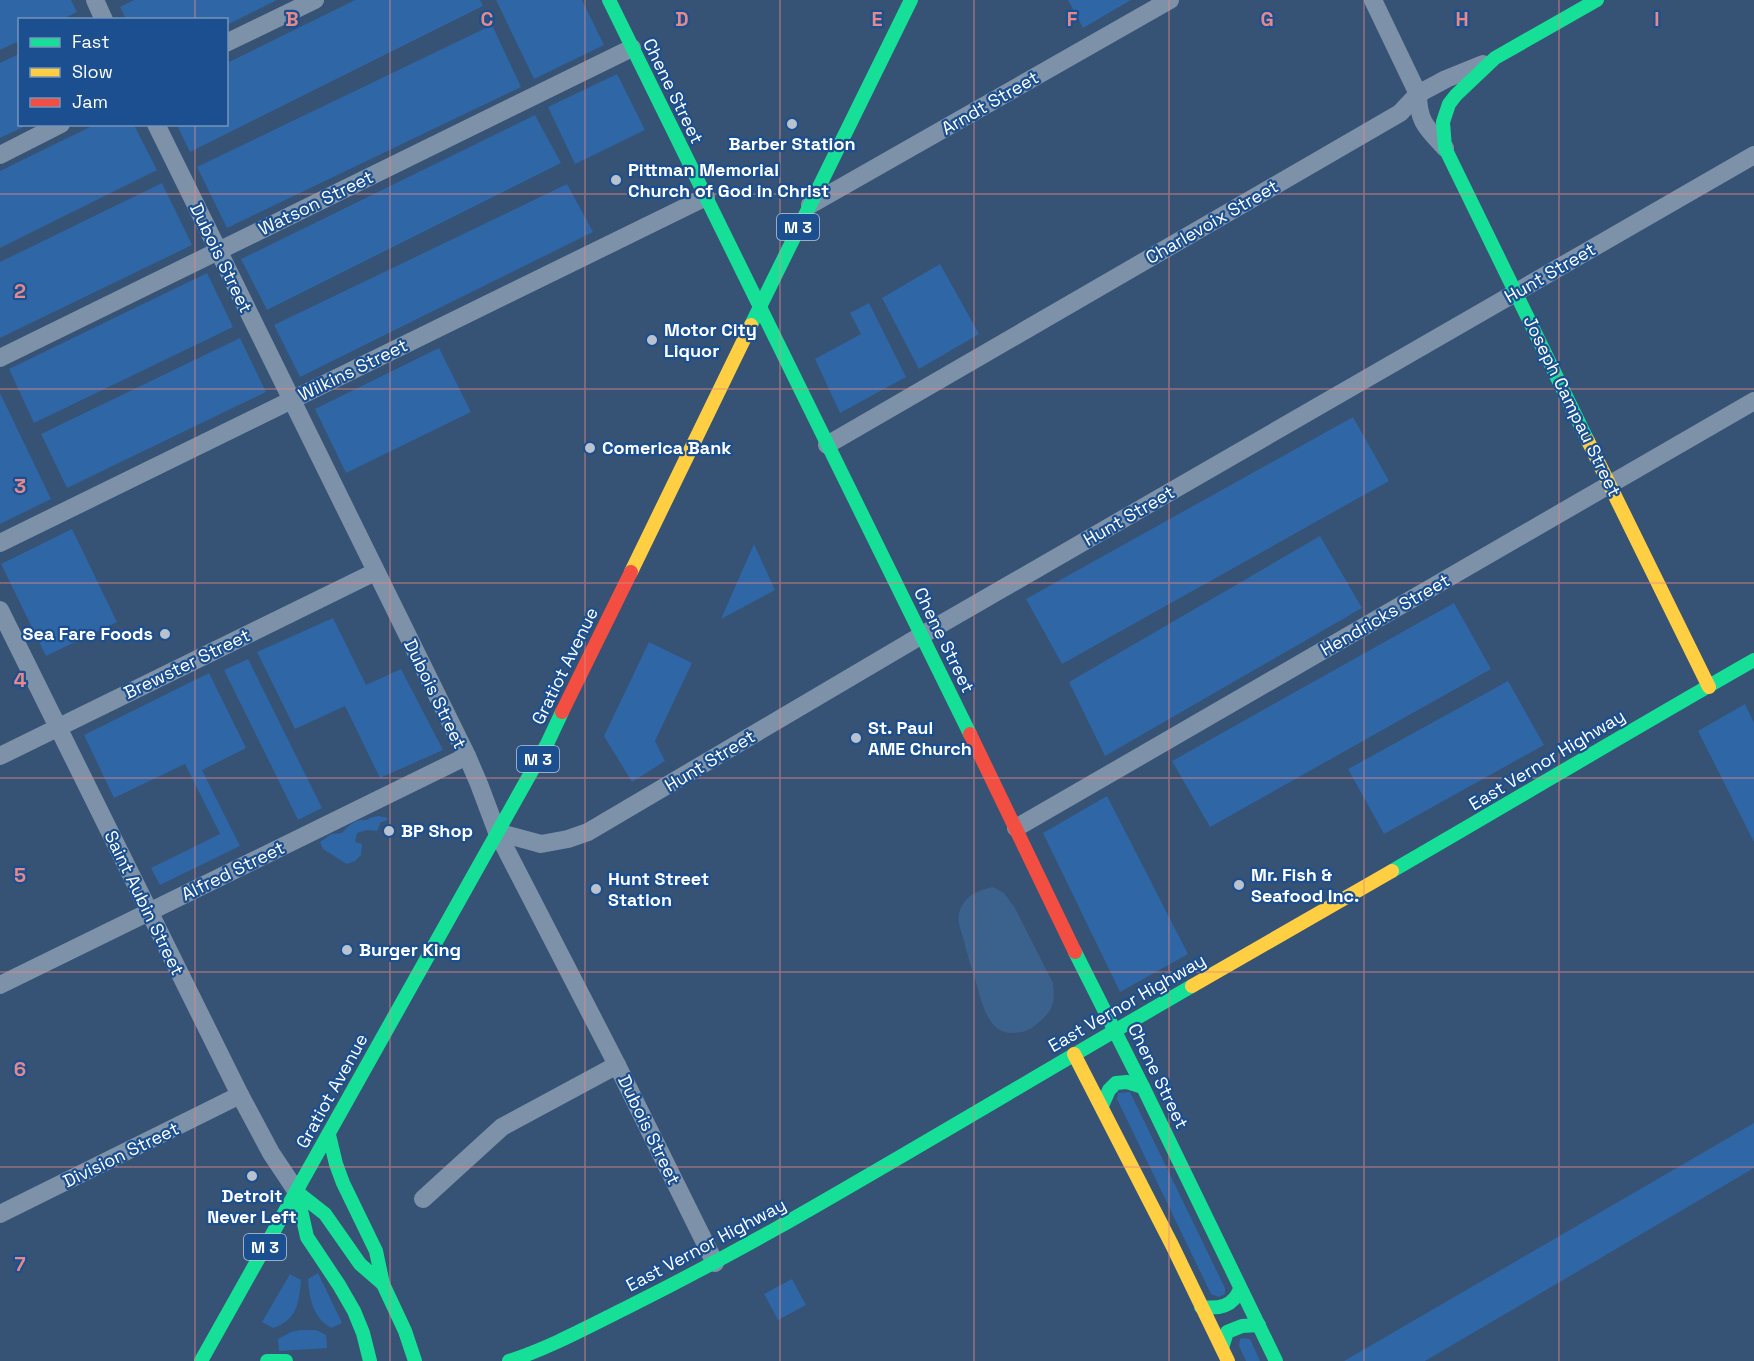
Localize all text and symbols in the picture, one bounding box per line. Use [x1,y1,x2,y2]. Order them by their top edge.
text: B [285,6,299,32]
text: C [481,6,494,32]
text: D [675,6,689,32]
text: E [871,6,883,32]
text: F [1067,6,1078,32]
text: G [1260,6,1274,32]
text: H [1455,6,1469,32]
text: I [1654,6,1660,32]
legend [18,18,228,126]
text: Fast [72,30,109,53]
street label: Chene Street [638,34,709,147]
text: Slow [72,60,113,83]
street label: Arndt Street [937,65,1043,140]
text: Jam [72,90,108,113]
marker: Barber Station [785,117,799,131]
place label: Barber Station [728,132,856,155]
place label: Pittman Memorial Church of God in Christ [628,158,829,202]
street label: Watson Street [255,165,377,240]
marker: Pittman Memorial Church of God in Christ [609,173,623,187]
street label: Charlevoix Street [1141,174,1282,269]
street label: Dubois Street [185,199,258,316]
road number: M 3 [777,214,819,240]
street label: Hunt Street [1500,237,1599,308]
text: 2 [14,278,26,304]
street label: Joseph Campau Street [1519,312,1626,500]
place label: Motor City Liquor [664,318,757,362]
street label: Wilkins Street [294,333,411,406]
marker: Motor City Liquor [645,333,659,347]
place label: Comerica Bank [602,436,731,459]
marker: Comerica Bank [583,441,597,455]
text: 3 [14,473,26,499]
street label: Hunt Street [1079,480,1178,551]
street label: Hendricks Street [1316,568,1454,661]
street label: Chene Street [909,583,980,696]
street label: Gratiot Avenue [526,603,603,728]
place label: Sea Fare Foods [23,622,153,645]
street label: Brewster Street [120,623,254,704]
marker: Sea Fare Foods [158,627,172,641]
street label: Dubois Street [399,635,472,752]
text: 4 [14,667,27,693]
street label: East Vernor Highway [1465,704,1629,815]
place label: St. Paul AME Church [868,716,972,760]
street label: Hunt Street [660,725,759,797]
marker: St. Paul AME Church [849,731,863,745]
road number: M 3 [517,746,559,772]
place label: BP Shop [401,819,473,842]
marker: BP Shop [382,824,396,838]
street label: Saint Aubin Street [99,827,189,979]
street label: Alfred Street [177,836,288,905]
text: 5 [14,862,26,888]
place label: Mr. Fish & Seafood Inc. [1251,863,1359,907]
place label: Hunt Street Station [608,867,709,911]
marker: Mr. Fish & Seafood Inc. [1232,878,1246,892]
marker: Hunt Street Station [589,882,603,896]
place label: Burger King [359,938,461,961]
marker: Burger King [340,943,354,957]
street label: East Vernor Highway [1044,948,1210,1057]
street label: Chene Street [1123,1019,1194,1132]
street label: Gratiot Avenue [291,1029,373,1152]
text: 6 [14,1056,26,1082]
street label: Dubois Street [613,1071,686,1188]
street label: Division Street [59,1117,183,1193]
marker: Detroit Never Left [245,1169,259,1183]
place label: Detroit Never Left [207,1184,297,1228]
street label: East Vernor Highway [622,1193,790,1296]
road number: M 3 [244,1234,286,1260]
text: 7 [14,1251,26,1277]

